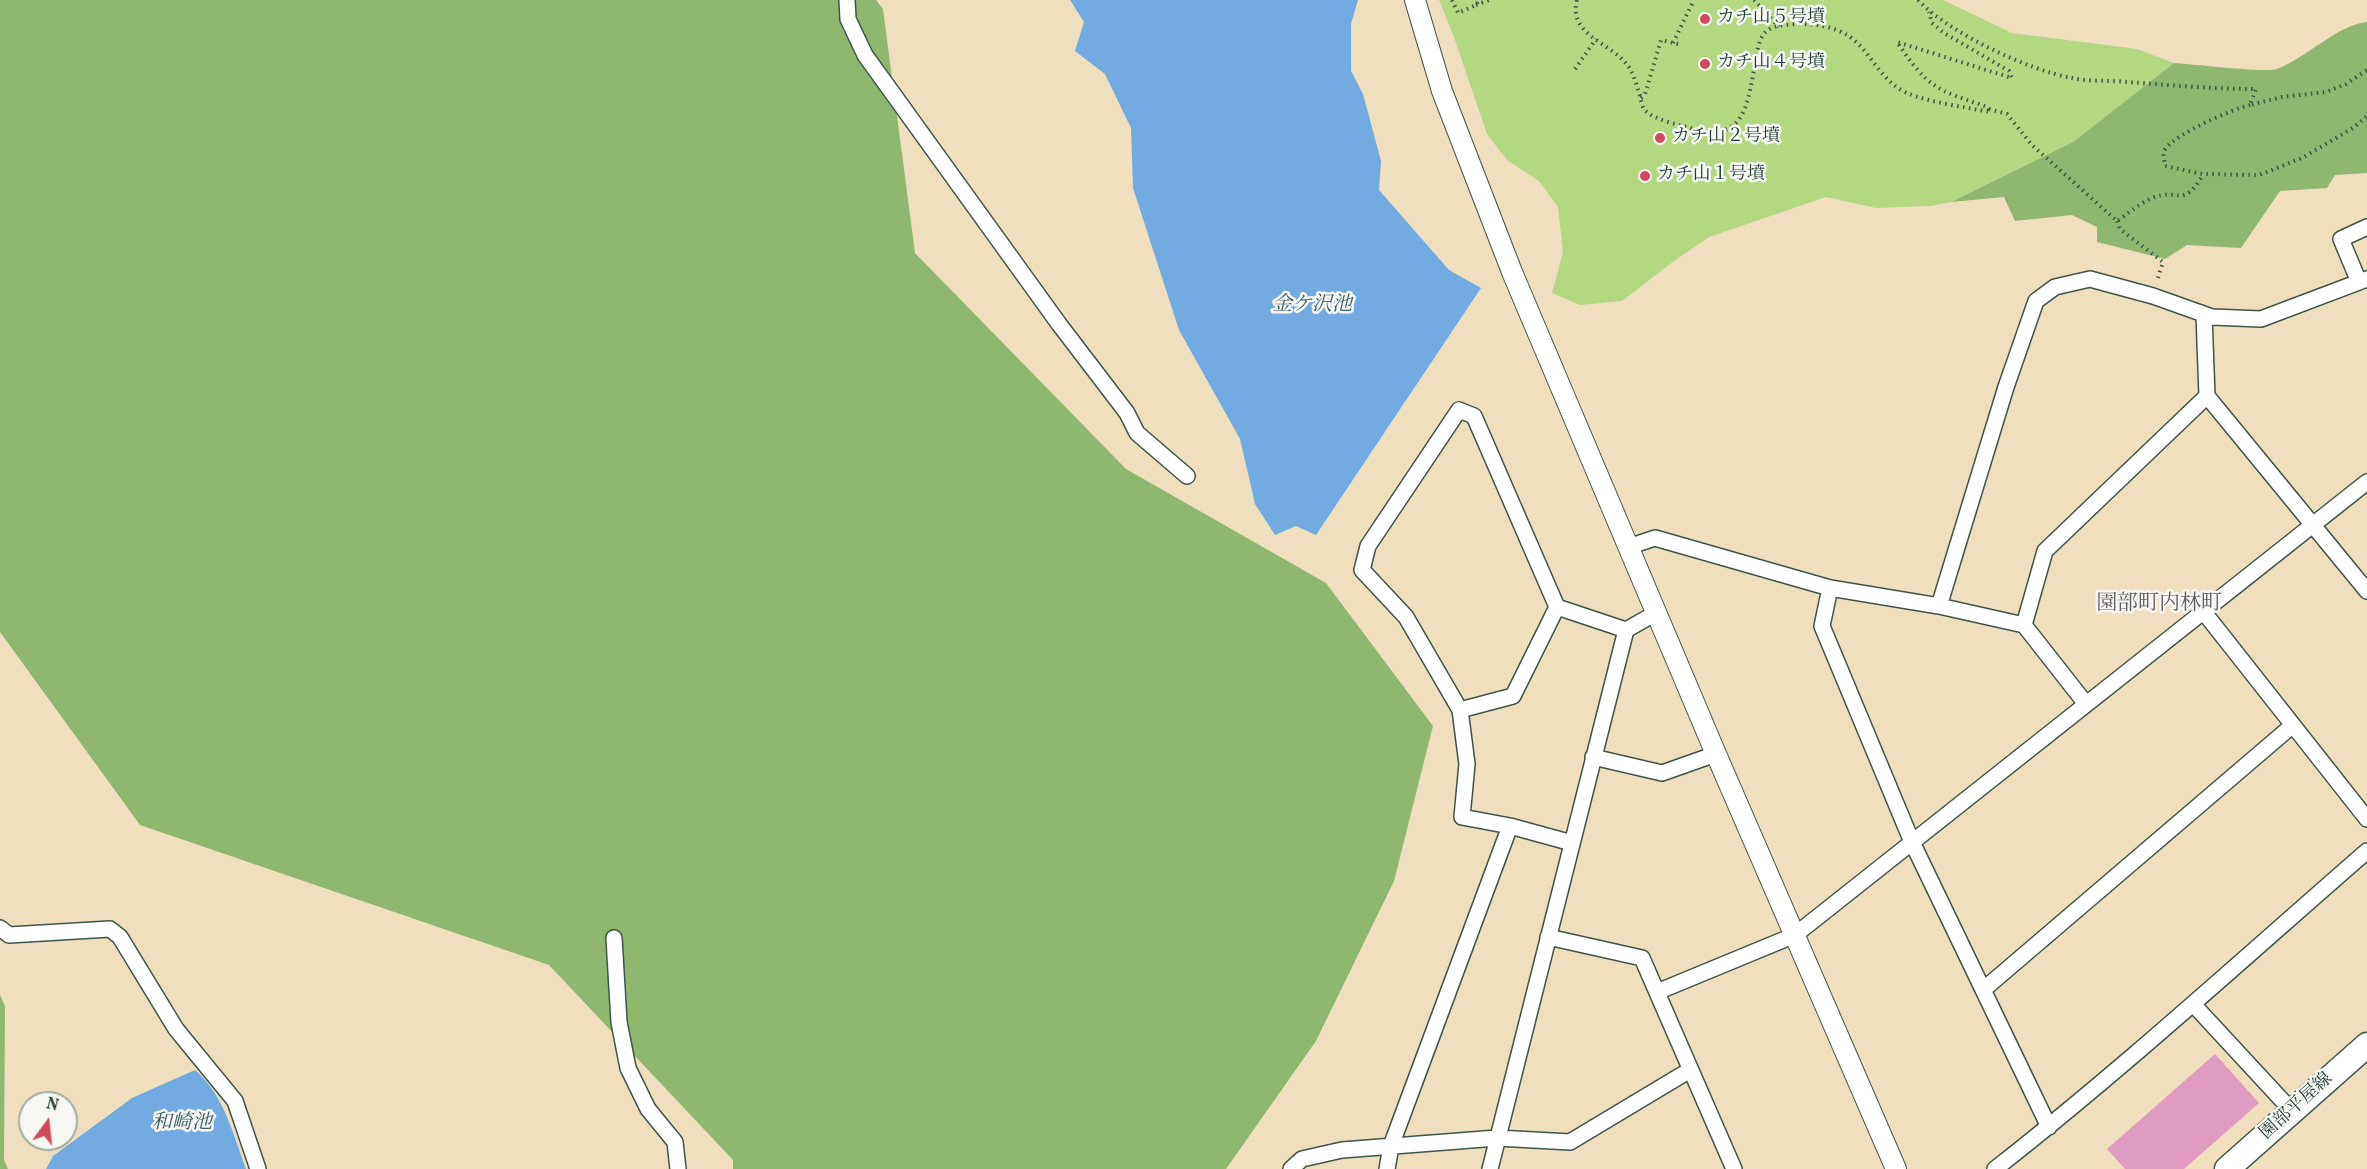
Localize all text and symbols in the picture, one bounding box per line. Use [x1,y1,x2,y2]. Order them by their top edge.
place label: カチ山５号墳 [1717,8,1825,30]
marker: カチ山５号墳 [1698,12,1712,26]
place label: カチ山４号墳 [1717,53,1825,75]
marker: カチ山４号墳 [1698,57,1712,71]
place label: カチ山２号墳 [1672,127,1780,149]
marker: カチ山２号墳 [1653,131,1667,145]
place label: カチ山１号墳 [1657,165,1765,187]
marker: カチ山１号墳 [1638,169,1652,183]
water label: 金ケ沢池 [1272,294,1352,318]
district label: 園部町内林町 [2096,592,2222,618]
street label: 園部平屋線 [2256,1069,2338,1145]
north arrow [18,1091,78,1151]
text: N [44,1093,61,1118]
water label: 和崎池 [152,1112,212,1136]

